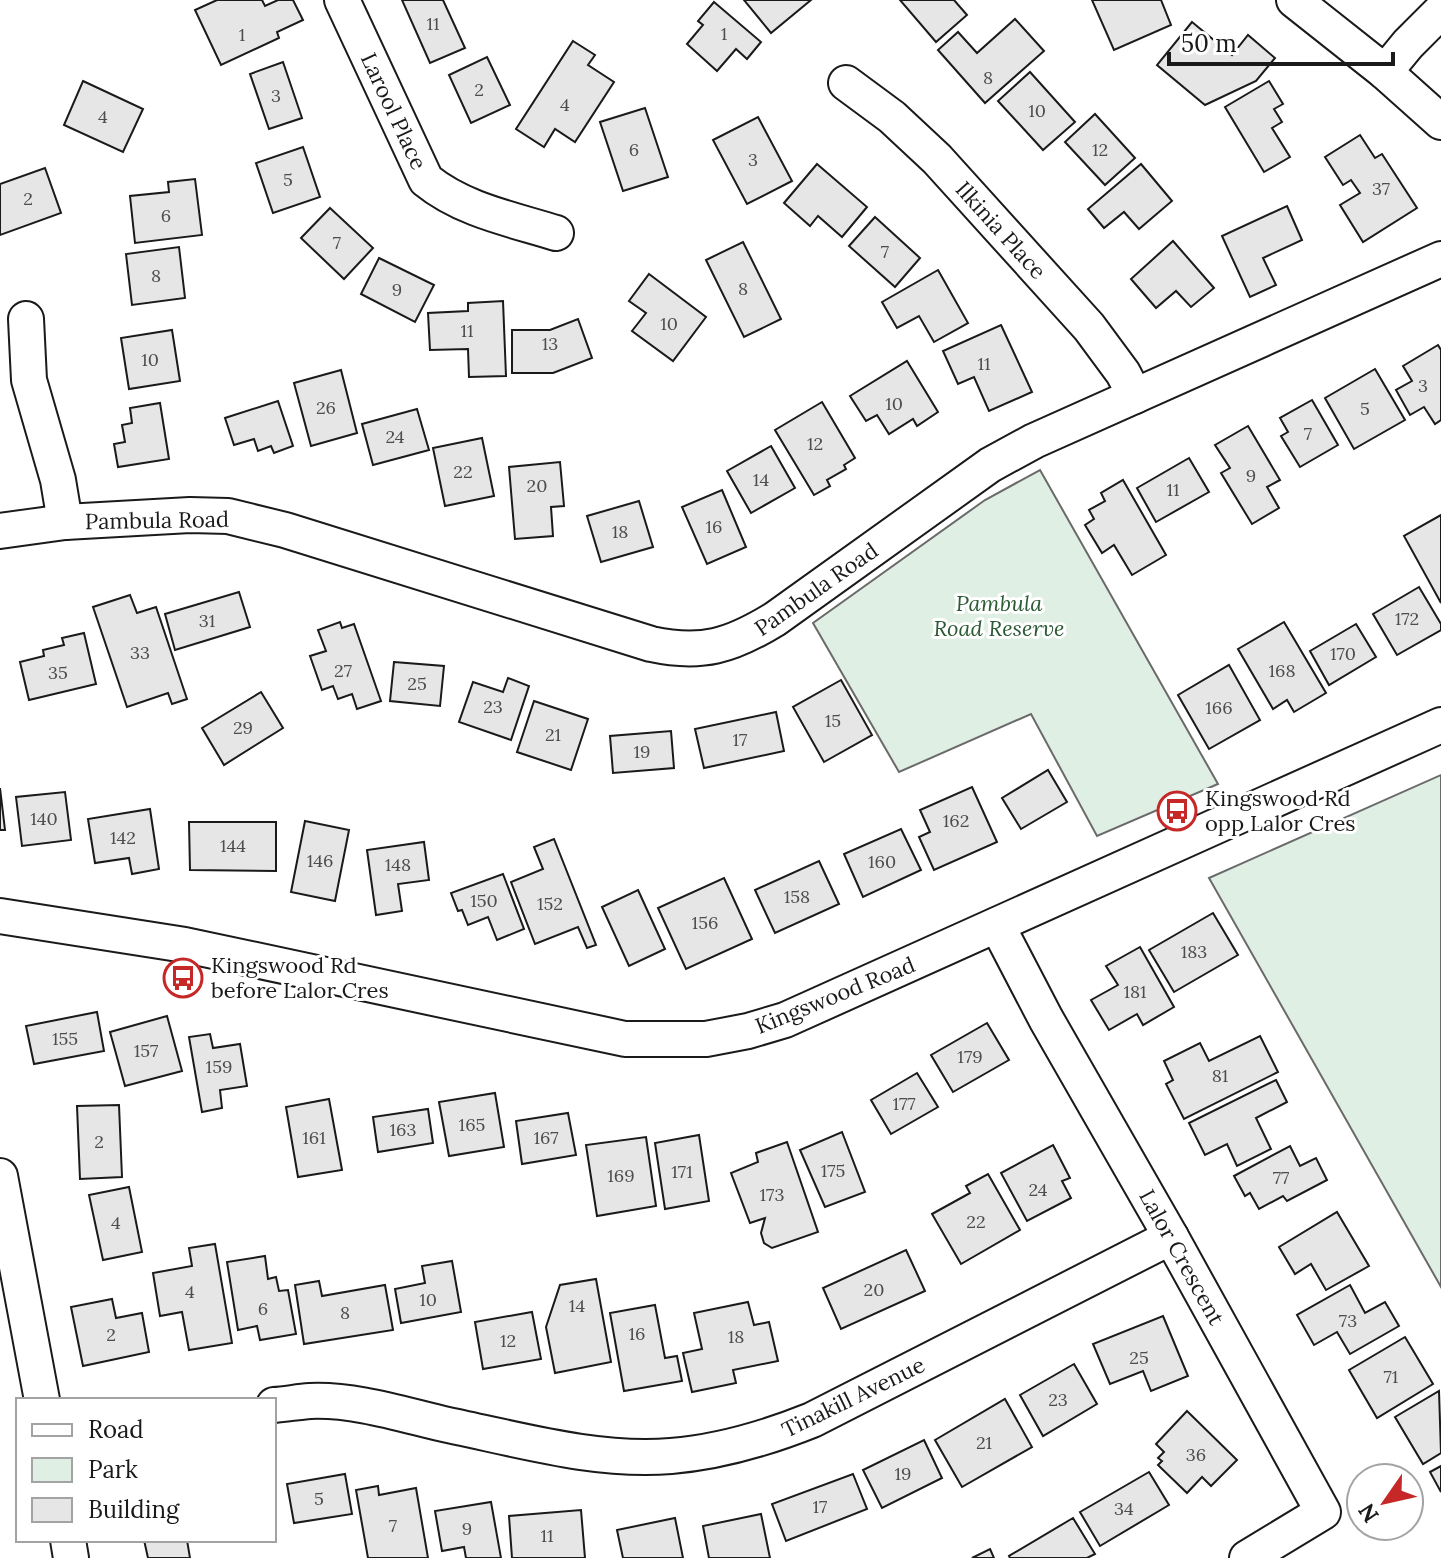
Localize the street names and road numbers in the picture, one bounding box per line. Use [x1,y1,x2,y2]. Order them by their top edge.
street label: Larool Place [355,48,433,174]
street label: Ilkinia Place [950,175,1052,285]
street label: Pambula Road [85,505,229,535]
street label: Pambula Road [749,536,883,642]
street label: Kingswood Road [751,950,919,1040]
street label: Lalor Crescent [1133,1184,1231,1330]
street label: Tinakill Avenue [777,1350,929,1444]

